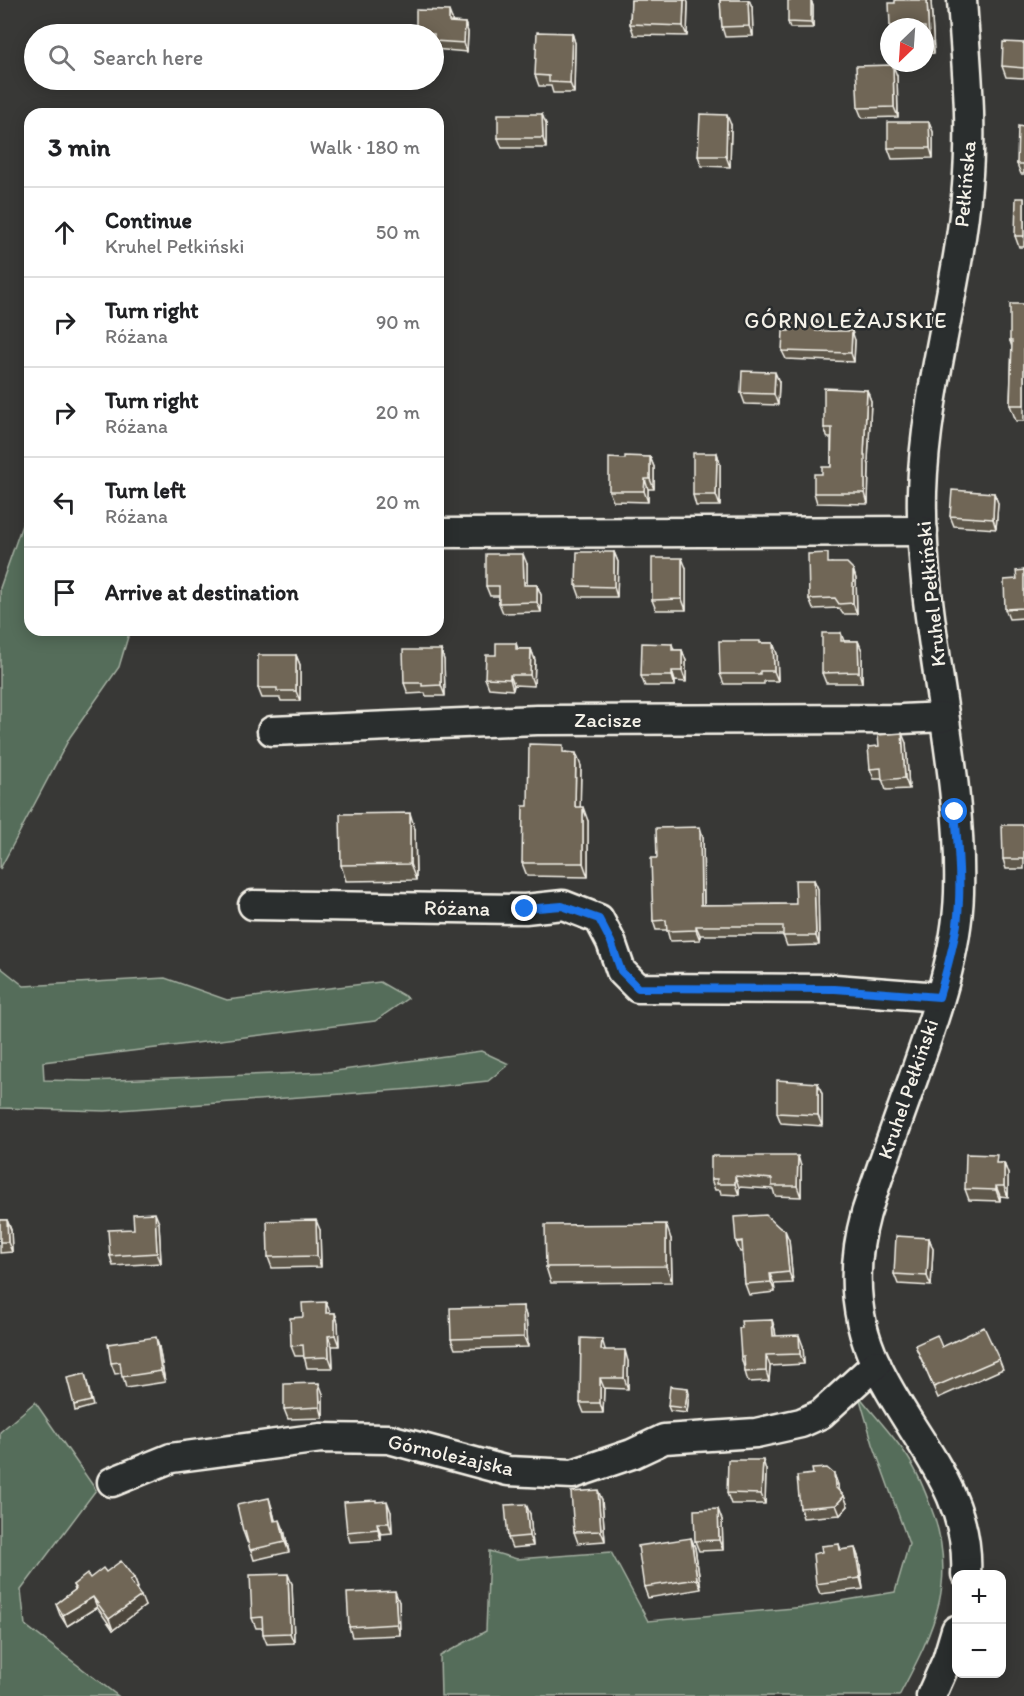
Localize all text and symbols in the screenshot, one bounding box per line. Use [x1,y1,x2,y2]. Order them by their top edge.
north arrow [880,18,934,72]
search box [24,24,444,90]
icon: search [45,41,78,74]
text: Search here [93,44,203,71]
text: 3 min [48,131,110,163]
text: Walk · 180 m [310,135,420,159]
street label: Pełkińska [948,140,981,228]
text: Continue [105,207,192,234]
icon: ahead [48,216,81,249]
text: 50 m [376,220,420,244]
text: Kruhel Pełkiński [105,234,244,258]
text: Turn right [105,297,199,324]
icon: right [48,306,81,339]
district label: GÓRNOLEŻAJSKIE [744,307,948,334]
text: 90 m [376,310,420,334]
text: Różana [105,324,168,348]
text: Turn right [105,387,199,414]
icon: right [48,396,81,429]
text: 20 m [376,400,420,424]
text: Różana [105,414,168,438]
text: Turn left [105,477,186,504]
icon: left [48,486,81,519]
text: 20 m [376,490,420,514]
text: Różana [105,504,168,528]
street label: Kruhel Pełkiński [910,520,951,668]
icon: arrive [48,576,81,609]
text: Arrive at destination [105,579,299,606]
street label: Zacisze [574,707,642,732]
route start [941,798,967,824]
street label: Różana [424,894,490,921]
route end [511,895,537,921]
street label: Kruhel Pełkiński [872,1016,943,1162]
street label: Górnoleżajska [386,1428,517,1481]
map controls [952,1570,1006,1678]
button: + [952,1570,1006,1624]
button: − [952,1624,1006,1678]

